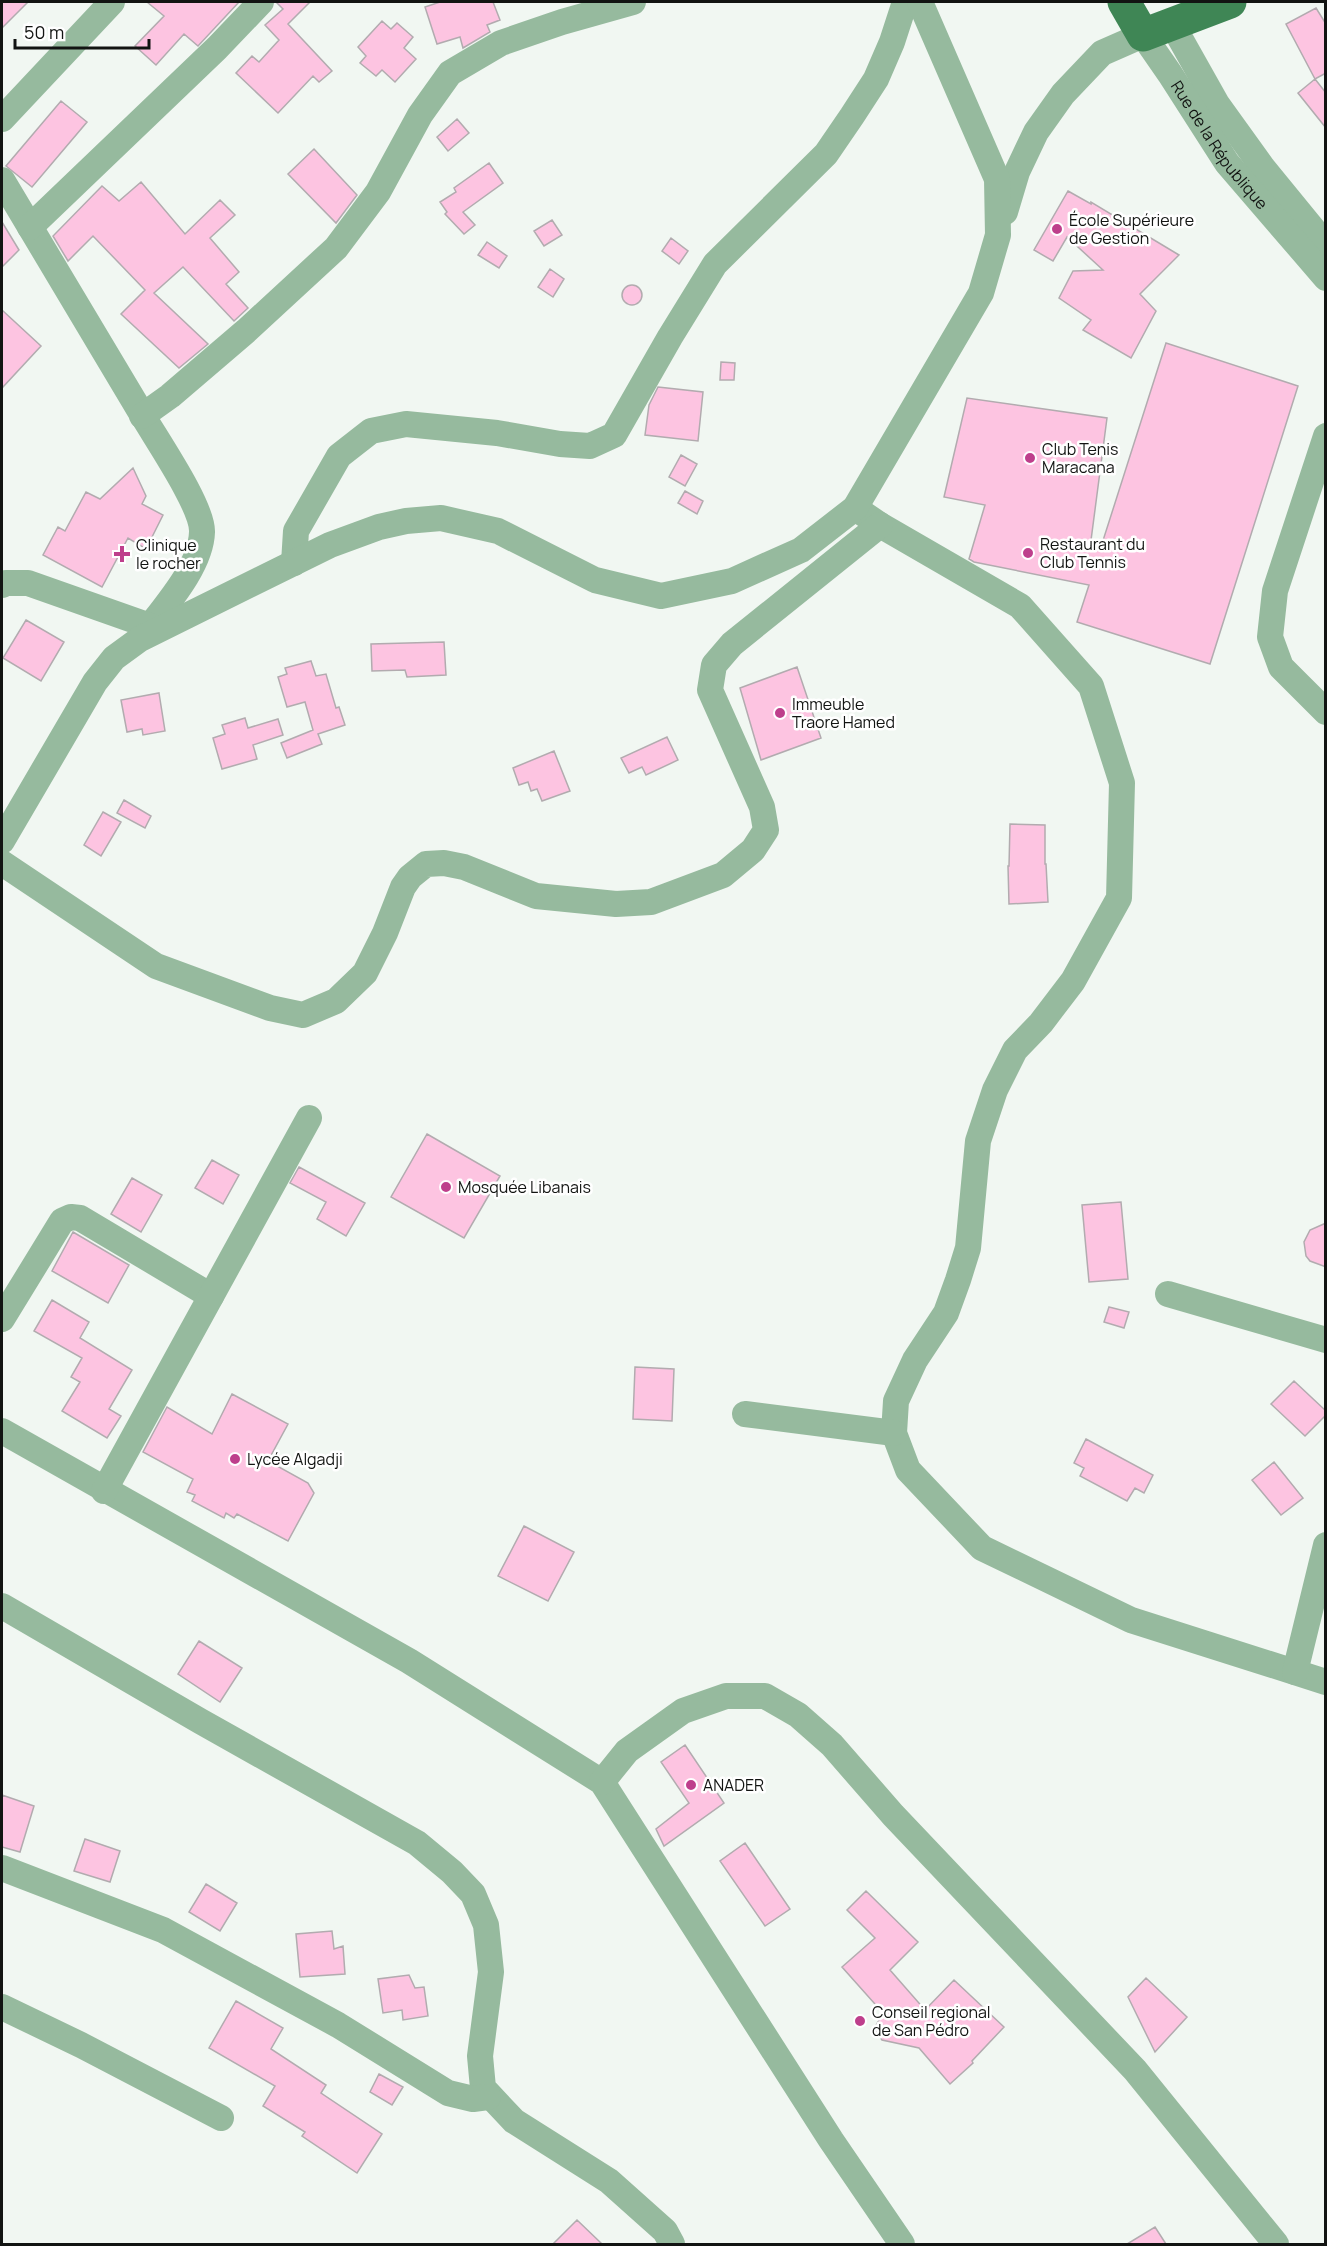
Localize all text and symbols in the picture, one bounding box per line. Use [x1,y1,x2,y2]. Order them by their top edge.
scale bar [15,12,148,50]
text: 50 m [24,20,64,44]
street label: Rue de la République [1166,76,1273,214]
place label: École Supérieure de Gestion [1069,209,1194,249]
marker: École Supérieure de Gestion [1050,222,1064,236]
place label: Club Tenis Maracana [1042,438,1118,478]
marker: Club Tenis Maracana [1023,451,1037,465]
place label: Restaurant du Club Tennis [1040,533,1145,573]
place label: Clinique le rocher [136,534,201,574]
marker: Clinique le rocher [113,545,131,563]
marker: Restaurant du Club Tennis [1021,546,1035,560]
place label: Immeuble Traore Hamed [792,693,895,733]
marker: Immeuble Traore Hamed [773,706,787,720]
place label: Mosquée Libanais [458,1176,591,1198]
marker: Mosquée Libanais [439,1180,453,1194]
place label: Lycée Algadji [247,1448,343,1470]
marker: Lycée Algadji [228,1452,242,1466]
place label: ANADER [703,1774,764,1796]
marker: ANADER [684,1778,698,1792]
place label: Conseil regional de San Pédro [872,2001,991,2041]
marker: Conseil regional de San Pédro [853,2014,867,2028]

